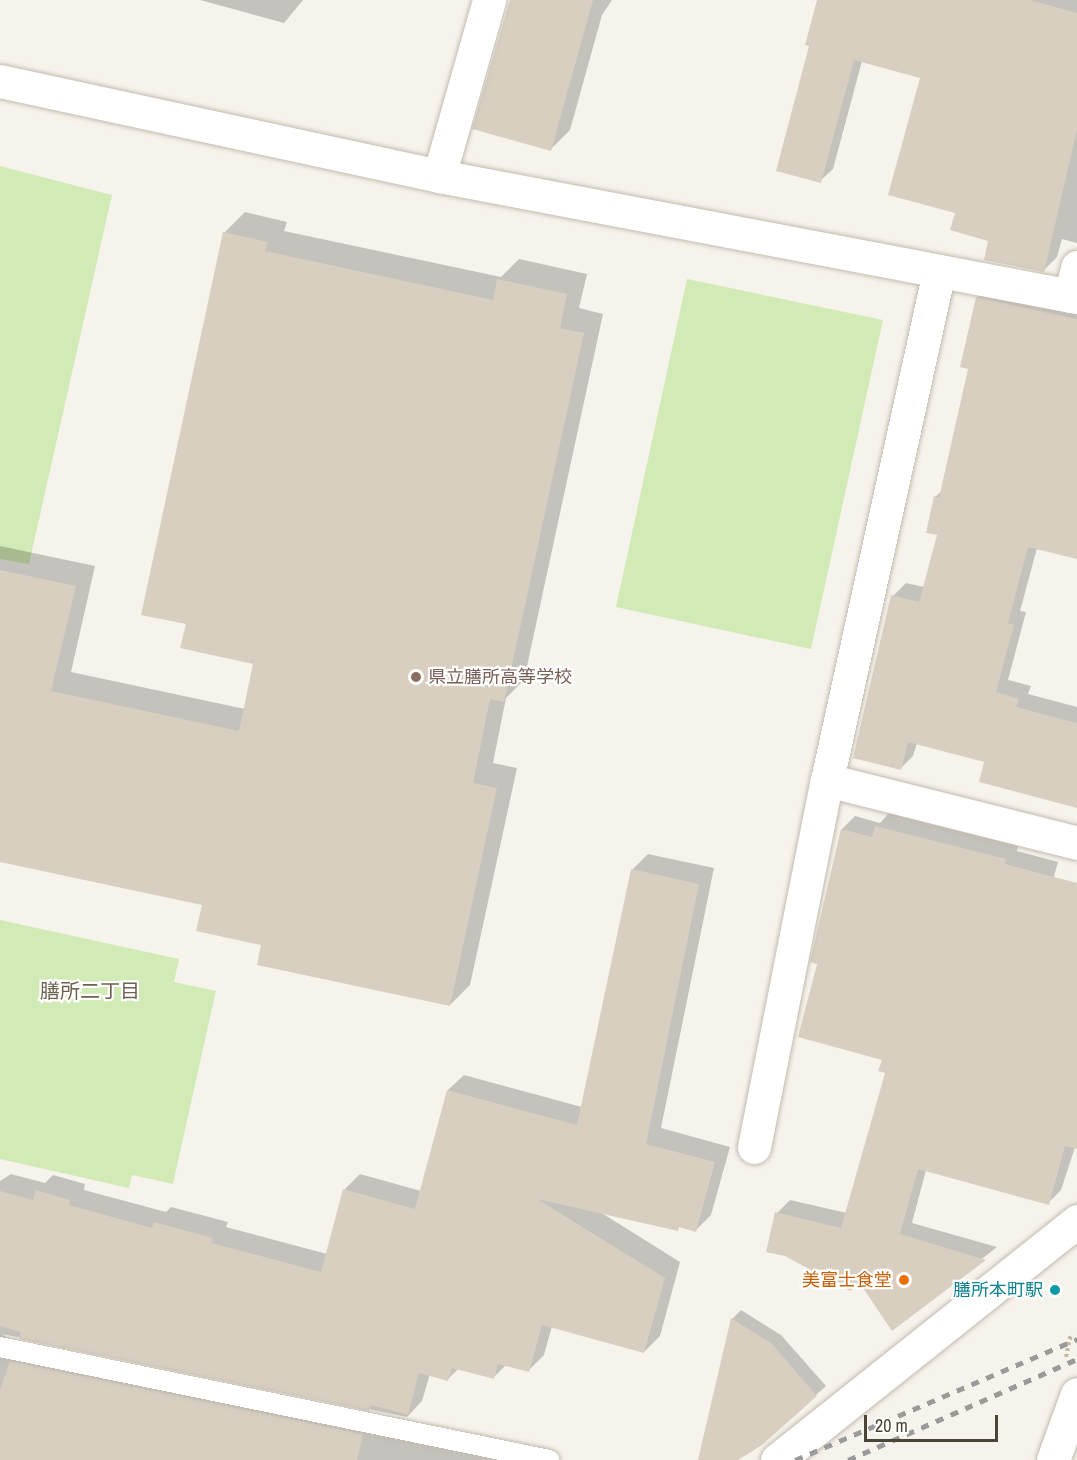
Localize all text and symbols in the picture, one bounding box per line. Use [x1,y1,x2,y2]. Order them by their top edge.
place label: 県立膳所高等学校 [428,666,572,688]
marker: 県立膳所高等学校 [409,670,423,684]
district label: 膳所二丁目 [40,978,140,1002]
place label: 美富士食堂 [802,1269,892,1291]
marker: 美富士食堂 [897,1273,911,1287]
place label: 膳所本町駅 [953,1279,1043,1301]
marker: 膳所本町駅 [1048,1283,1062,1297]
scale bar [867,1403,1000,1441]
text: 20 m [875,1413,908,1438]

